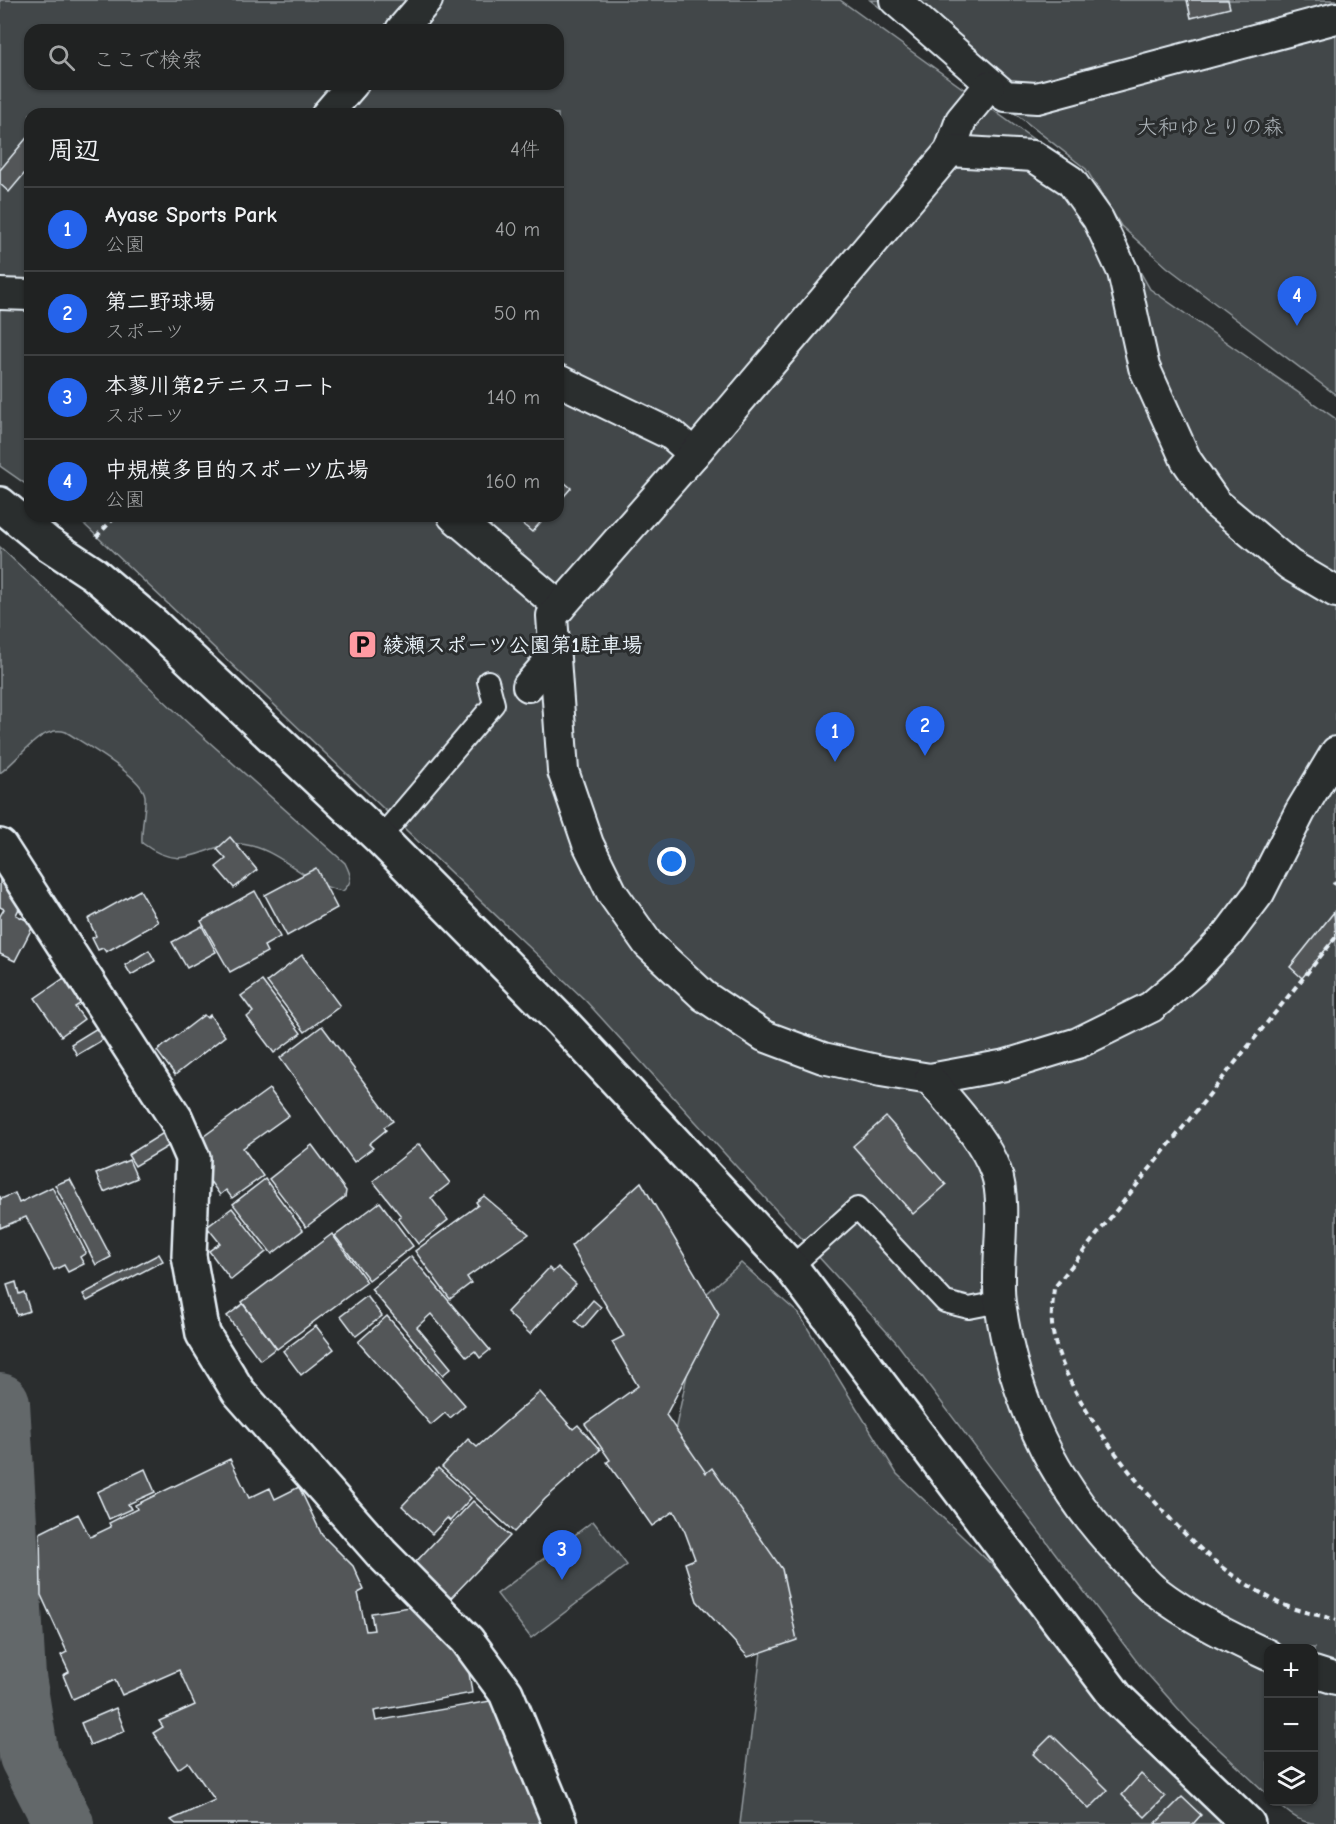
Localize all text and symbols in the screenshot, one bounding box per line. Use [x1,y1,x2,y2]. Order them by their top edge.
search box [24,24,564,90]
icon: search [45,41,78,74]
text: ここで検索 [93,47,203,73]
park label: 大和ゆとりの森 [1137,115,1284,139]
text: 周辺 [48,136,100,166]
text: 4件 [510,138,540,161]
text: Ayase Sports Park [105,202,277,228]
text: 1 [64,218,71,241]
text: 40 m [495,218,540,241]
text: 公園 [105,233,145,256]
pin: 4 [1278,276,1316,326]
text: 第二野球場 [105,289,215,315]
text: 2 [63,302,72,325]
text: 50 m [494,302,540,325]
text: スポーツ [105,320,185,343]
text: 本蓼川第2テニスコート [105,373,336,399]
text: 3 [63,386,72,409]
text: 140 m [487,386,540,409]
text: スポーツ [105,404,185,427]
text: 中規模多目的スポーツ広場 [105,457,369,483]
text: 4 [63,470,72,493]
text: 160 m [486,470,540,493]
text: 公園 [105,488,145,511]
parking icon: 綾瀬スポーツ公園第1駐車場 [346,629,378,661]
place label: 綾瀬スポーツ公園第1駐車場 [383,633,643,657]
pin: 2 [906,706,944,756]
pin: 1 [816,712,854,762]
your location [657,847,686,876]
pin: 3 [542,1530,582,1580]
map controls [1264,1644,1318,1806]
button: + [1264,1644,1318,1698]
button: − [1264,1698,1318,1752]
button: layers [1264,1752,1318,1806]

